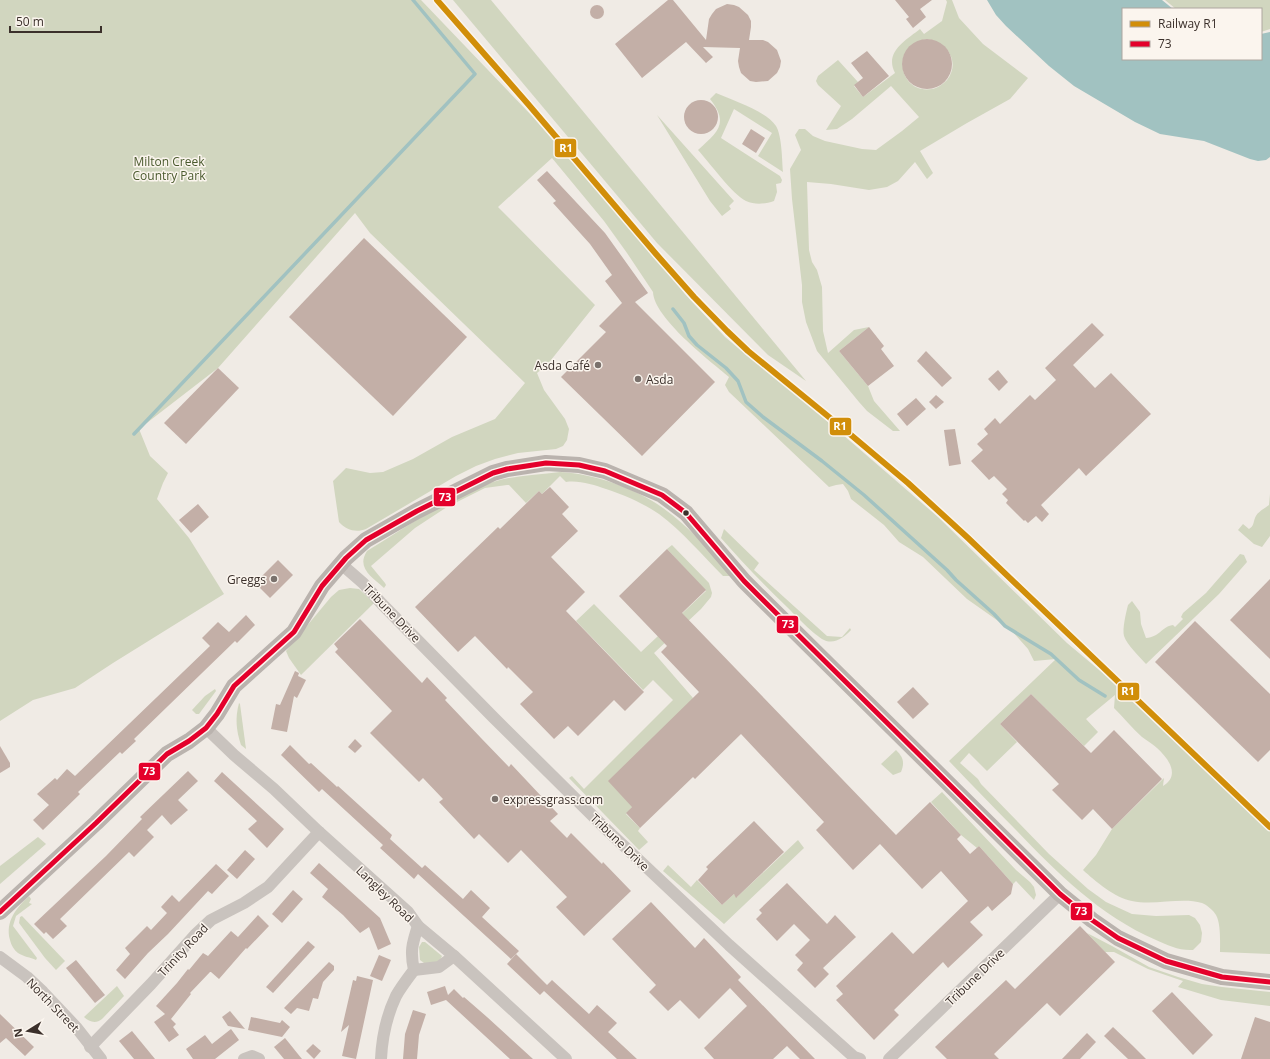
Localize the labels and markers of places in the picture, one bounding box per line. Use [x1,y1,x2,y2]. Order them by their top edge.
place label: Asda Café [535,357,590,374]
marker: Asda Café [593,360,603,370]
place label: Asda [646,371,673,388]
marker: Asda [633,374,643,384]
unlabelled marker [681,508,691,518]
place label: Greggs [227,571,266,588]
marker: Greggs [269,574,279,584]
place label: expressgrass.com [503,791,603,808]
marker: expressgrass.com [490,794,500,804]

